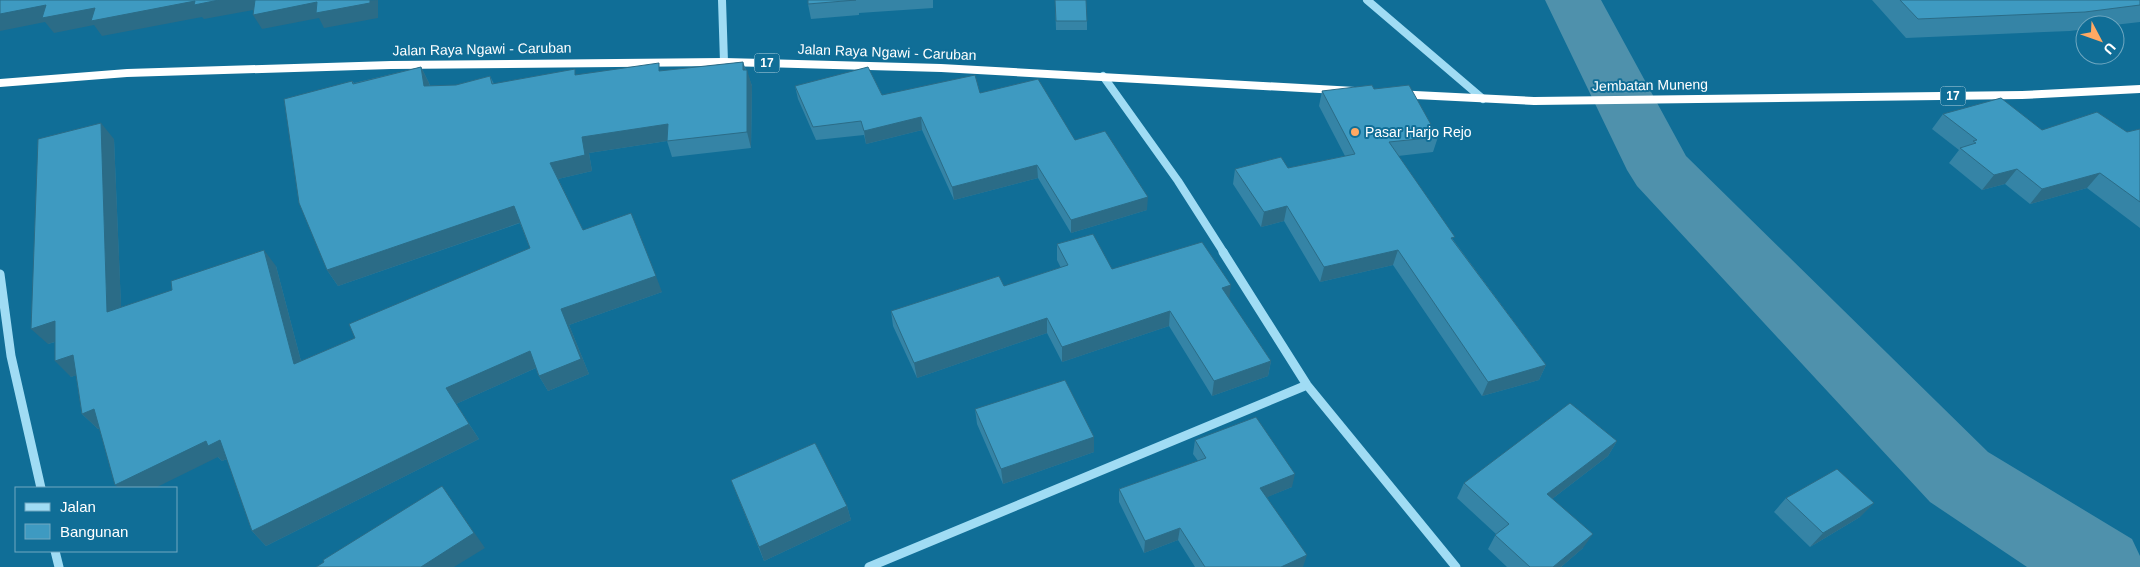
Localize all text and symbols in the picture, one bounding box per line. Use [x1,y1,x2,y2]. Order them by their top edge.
north arrow [2075,15,2125,65]
street label: Jalan Raya Ngawi - Caruban [392,39,572,59]
text: U [2100,39,2119,58]
street label: Jalan Raya Ngawi - Caruban [797,41,977,63]
road number: 17 [754,54,780,72]
street label: Jembatan Muneng [1592,76,1708,94]
road number: 17 [1940,86,1966,105]
place label: Pasar Harjo Rejo [1365,124,1472,140]
marker: Pasar Harjo Rejo [1349,126,1361,138]
legend [15,487,178,552]
text: Jalan [60,498,96,515]
text: Bangunan [60,523,128,540]

